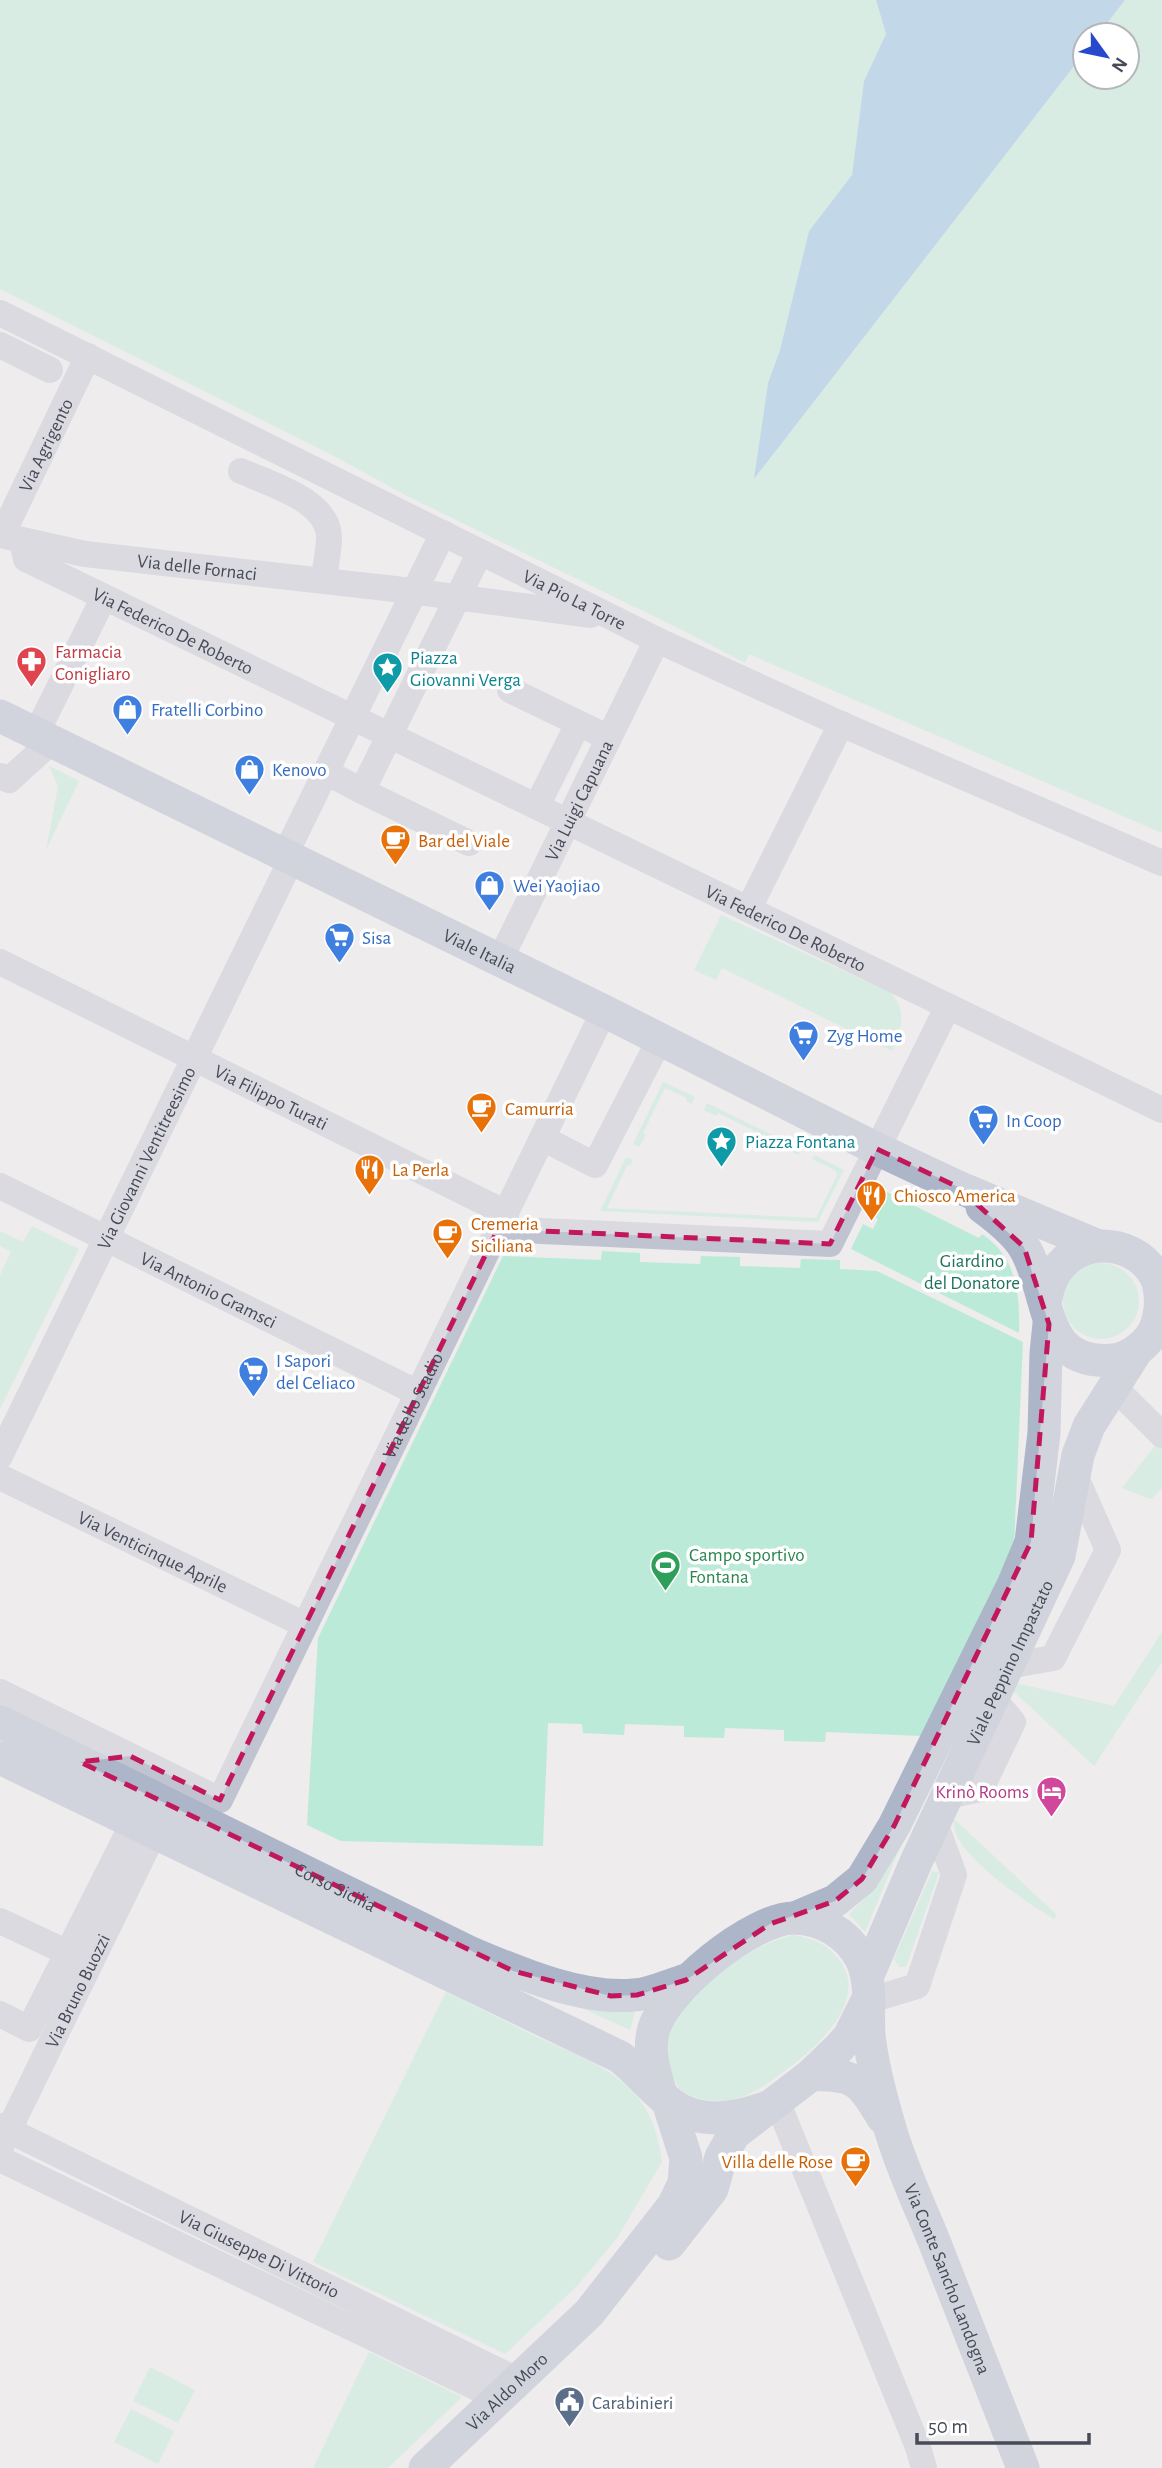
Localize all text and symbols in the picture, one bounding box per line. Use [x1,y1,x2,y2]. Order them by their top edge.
north arrow [1071,21,1141,91]
text: N [1107,54,1131,75]
street label: Via Agrigento [16,396,77,495]
street label: Via delle Fornaci [136,552,258,584]
street label: Via Pio La Torre [520,567,629,634]
street label: Via Federico De Roberto [89,585,256,679]
place label: Farmacia Conigliaro [55,643,131,684]
pharmacy icon: Farmacia Conigliaro [15,645,49,689]
place label: Piazza Giovanni Verga [410,649,521,690]
place icon: Piazza Giovanni Verga [370,651,404,695]
shop icon: Fratelli Corbino [111,692,145,736]
place label: Fratelli Corbino [151,701,263,720]
street label: Via Luigi Capuana [542,737,617,864]
shop icon: Kenovo [232,752,266,796]
place label: Kenovo [272,761,327,780]
cafe icon: Bar del Viale [378,823,412,867]
place label: Bar del Viale [418,832,510,851]
shop icon: Wei Yaojiao [473,868,507,912]
place label: Wei Yaojiao [513,877,600,896]
street label: Via Federico De Roberto [702,882,869,976]
supermarket icon: Sisa [322,920,356,964]
street label: Viale Italia [440,926,519,978]
place label: Sisa [362,929,392,948]
supermarket icon: Zyg Home [787,1018,821,1062]
place label: Zyg Home [827,1027,902,1046]
street label: Via Filippo Turati [211,1062,331,1134]
street label: Via Giovanni Ventitreesimo [94,1064,200,1253]
cafe icon: Camurria [465,1091,499,1135]
place label: Camurria [505,1100,574,1119]
supermarket icon: In Coop [966,1103,1000,1147]
place label: In Coop [1006,1112,1062,1131]
place icon: Piazza Fontana [705,1124,739,1168]
place label: Piazza Fontana [745,1133,856,1152]
restaurant icon: La Perla [352,1152,386,1196]
place label: La Perla [392,1161,450,1180]
restaurant icon: Chiosco America [854,1178,888,1222]
place label: Chiosco America [894,1187,1016,1206]
place label: Cremeria Siciliana [471,1215,539,1256]
cafe icon: Cremeria Siciliana [431,1217,465,1261]
street label: Via Antonio Gramsci [137,1249,279,1332]
park label: Giardino del Donatore [924,1252,1020,1293]
street label: Via dello Stadio [380,1350,447,1462]
place label: I Sapori del Celiaco [276,1352,355,1393]
supermarket icon: I Sapori del Celiaco [236,1354,270,1398]
street label: Via Venticinque Aprile [74,1508,230,1597]
place label: Campo sportivo Fontana [689,1546,805,1587]
sports icon: Campo sportivo Fontana [649,1548,683,1592]
street label: Viale Peppino Impastato [964,1577,1057,1749]
hotel icon: Krinò Rooms [1035,1774,1069,1818]
place label: Krinò Rooms [935,1783,1029,1802]
street label: Corso Sicilia [291,1860,379,1916]
street label: Via Bruno Buozzi [42,1931,114,2051]
cafe icon: Villa delle Rose [839,2144,873,2188]
place label: Villa delle Rose [722,2153,833,2172]
street label: Via Conte Sancho Landogna [900,2181,993,2377]
street label: Via Giuseppe Di Vittorio [175,2207,342,2302]
street label: Via Aldo Moro [463,2349,552,2435]
public building icon: Carabinieri [552,2385,586,2429]
place label: Carabinieri [592,2394,673,2413]
scale bar [917,2402,1088,2446]
text: 50 m [928,2416,968,2437]

